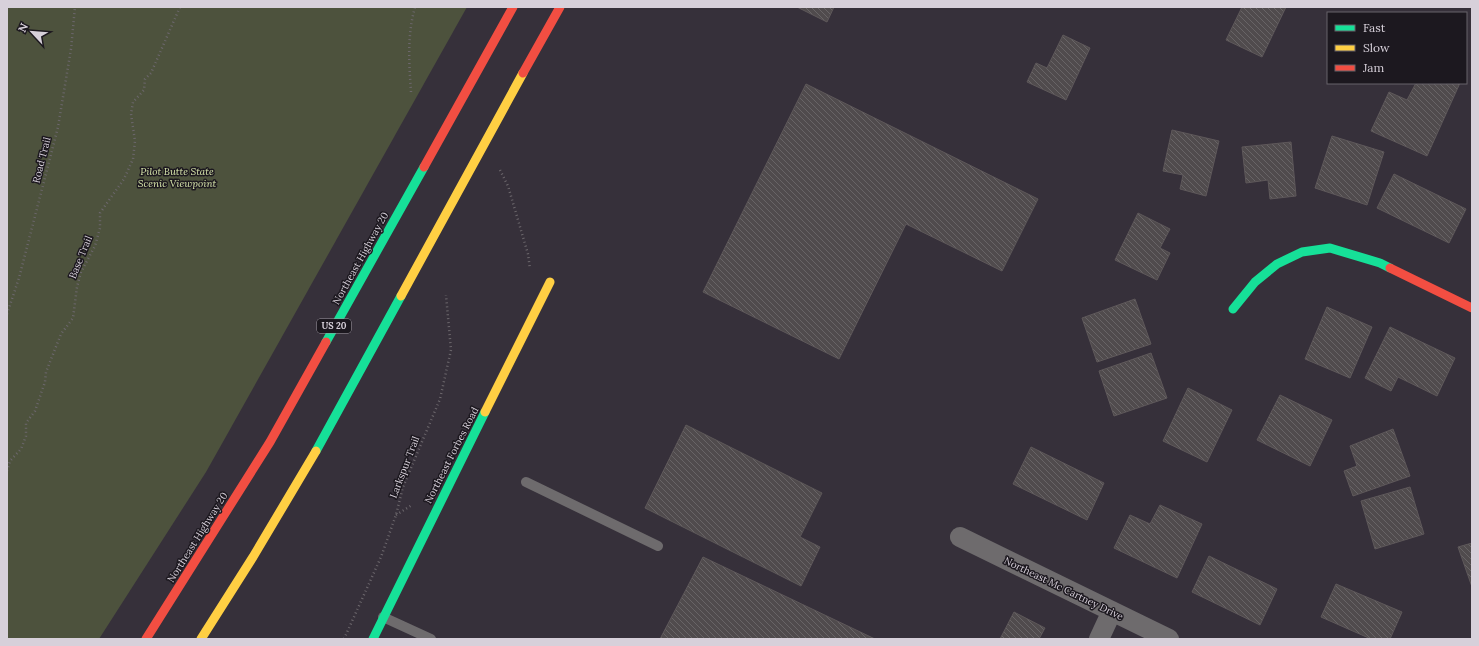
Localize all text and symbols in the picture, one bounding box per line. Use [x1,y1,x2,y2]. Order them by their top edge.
north arrow [12,12,52,52]
legend [1327,12,1467,84]
text: N [15,20,31,35]
text: Fast [1363,20,1386,35]
text: Slow [1363,40,1390,55]
text: Jam [1362,60,1384,75]
street label: Road Trail [29,135,54,185]
park label: Pilot Butte State Scenic Viewpoint [138,165,217,190]
street label: Northeast Highway 20 [330,210,391,307]
street label: Base Trail [66,234,95,281]
road number: US 20 [317,319,351,333]
street label: Northeast Forbes Road [421,405,481,506]
street label: Larkspur Trail [387,434,422,500]
street label: Northeast Highway 20 [164,490,231,585]
street label: Northeast Mc Cartney Drive [1002,554,1126,623]

